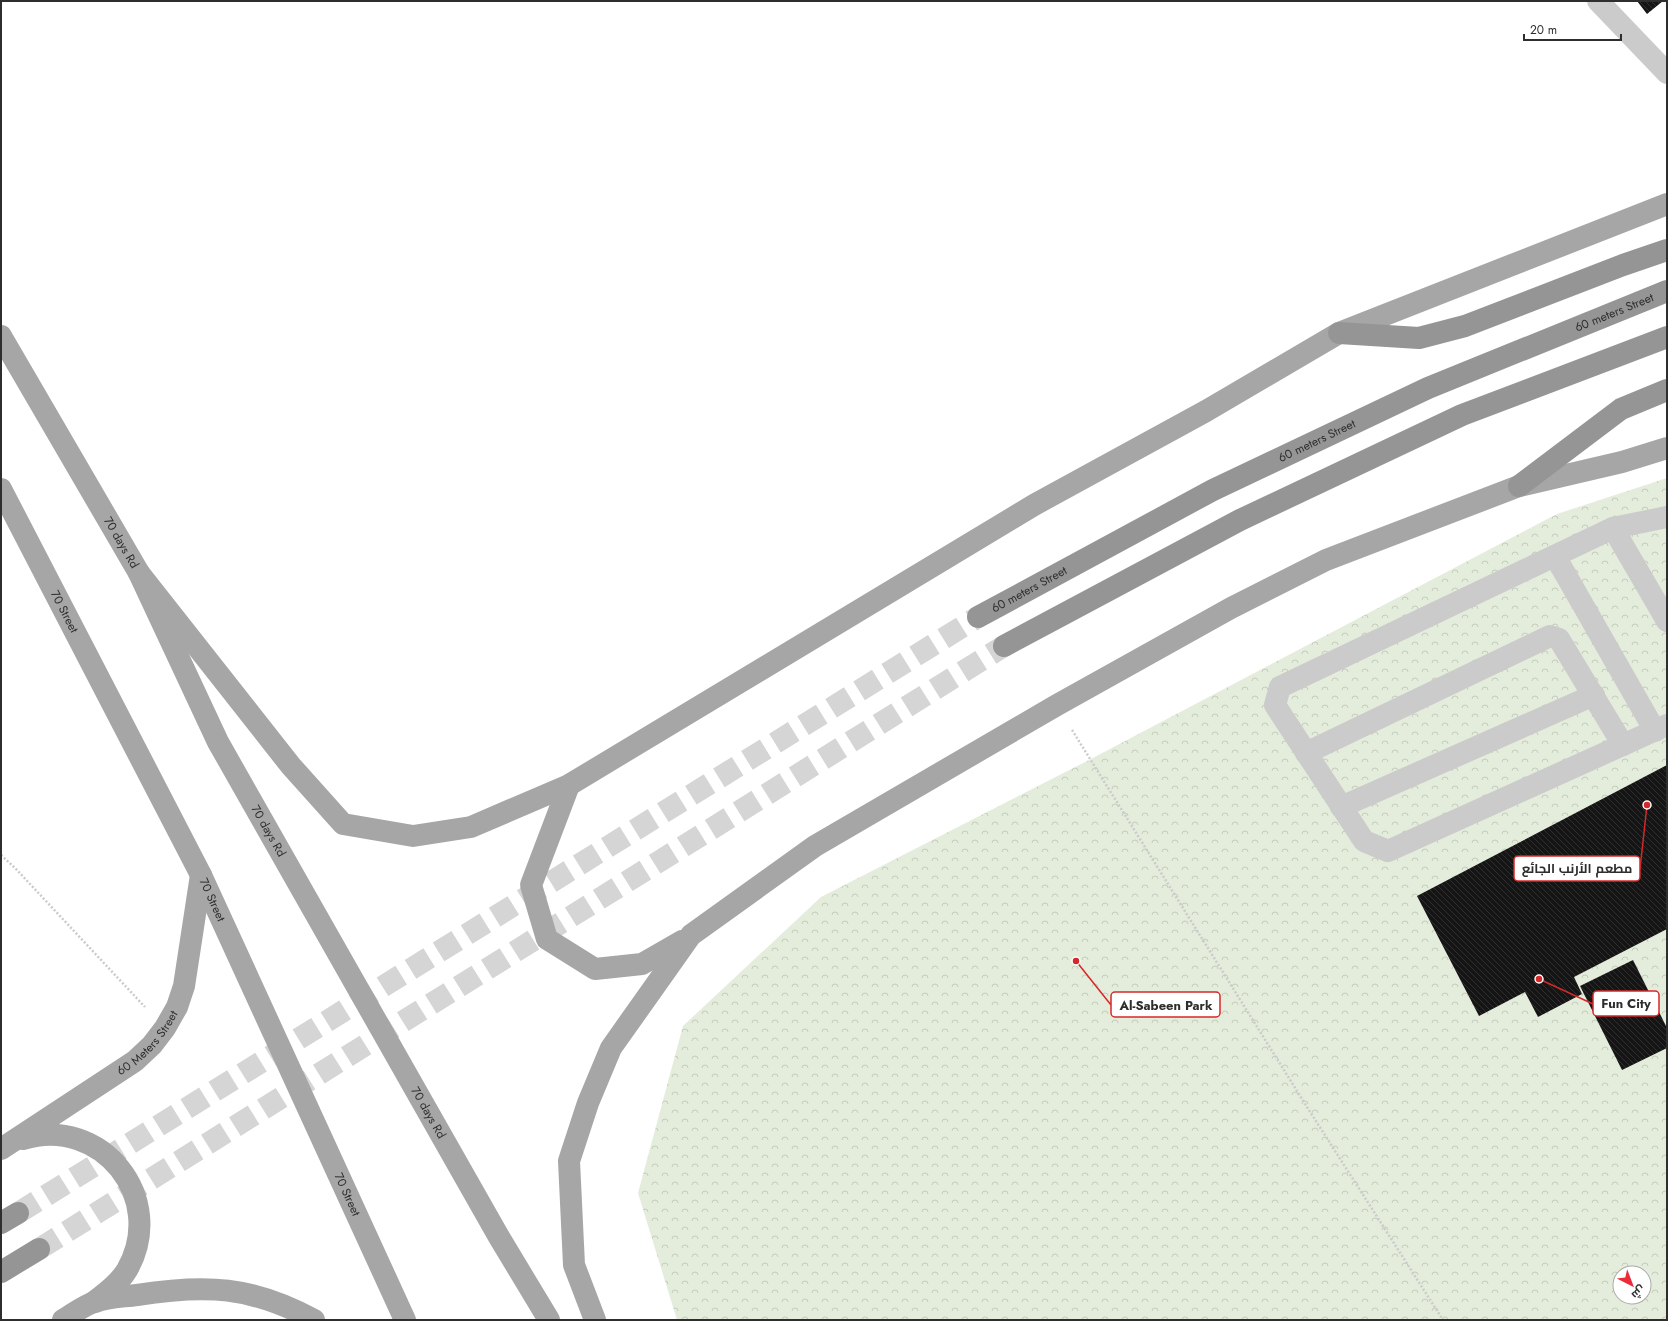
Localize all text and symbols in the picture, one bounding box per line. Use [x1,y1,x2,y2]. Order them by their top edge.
scale bar [1524,16,1621,42]
text: 20 m [1530,21,1557,39]
street label: 60 meters Street [1572,288,1656,337]
street label: 60 meters Street [1275,415,1359,467]
street label: 70 days Rd [99,513,143,572]
street label: 60 meters Street [988,562,1070,617]
street label: 70 Street [46,587,83,636]
street label: 70 days Rd [247,802,290,860]
callout: مطعم الأرنب الجائع [1514,856,1640,881]
text: مطعم الأرنب الجائع [1522,859,1632,878]
street label: 70 Street [195,875,230,924]
callout: Fun City [1593,991,1659,1016]
callout: Al-Sabeen Park [1111,992,1220,1017]
text: Fun City [1601,994,1651,1013]
text: Al-Sabeen Park [1119,996,1213,1015]
street label: 60 Meters Street [113,1007,182,1080]
street label: 70 days Rd [407,1083,450,1142]
street label: 70 Street [330,1170,365,1219]
north arrow [1612,1265,1652,1305]
text: ش [1628,1282,1649,1303]

